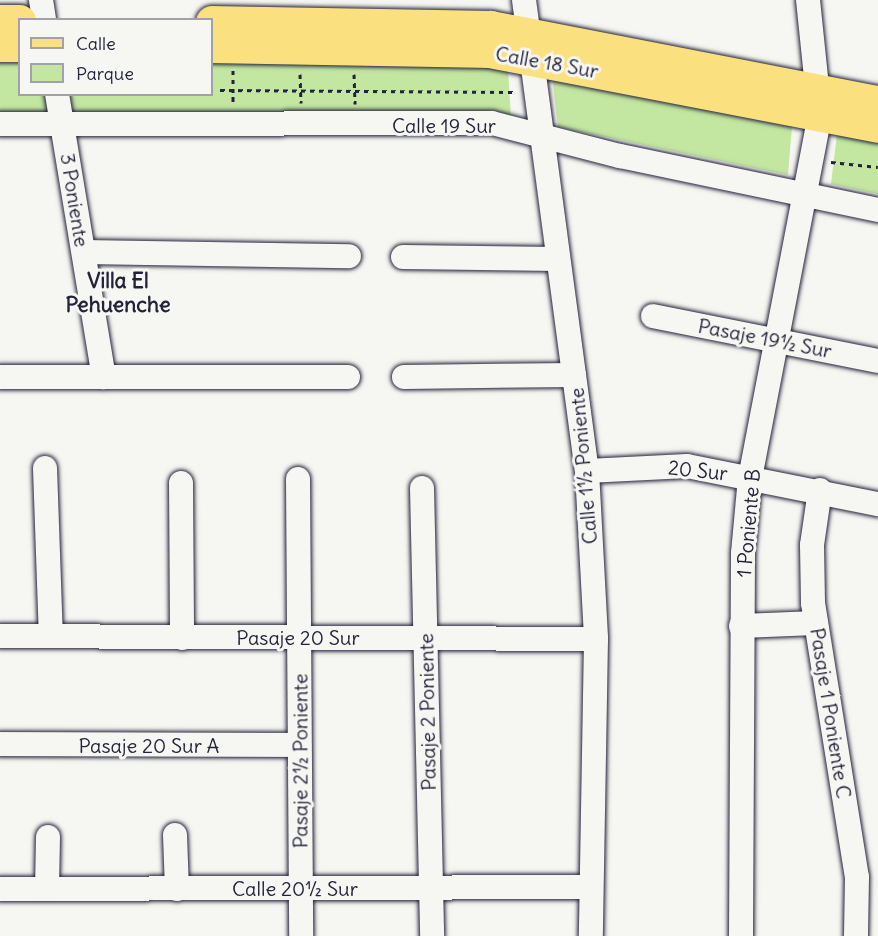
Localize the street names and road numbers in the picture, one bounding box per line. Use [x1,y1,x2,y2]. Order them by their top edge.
street label: Calle 18 Sur [494,41,600,83]
street label: Calle 19 Sur [392,113,496,137]
street label: 3 Poniente [56,151,94,249]
street label: Pasaje 19½ Sur [696,313,834,363]
street label: Calle 1½ Poniente [564,387,602,545]
street label: 20 Sur [667,455,729,485]
street label: 1 Poniente B [731,468,765,578]
street label: Pasaje 20 Sur [236,625,360,649]
street label: Pasaje 1 Poniente C [806,626,856,800]
street label: Pasaje 2 Poniente [414,633,440,791]
street label: Pasaje 2½ Poniente [288,674,312,848]
street label: Pasaje 20 Sur A [79,733,219,757]
street label: Calle 20½ Sur [232,876,358,900]

